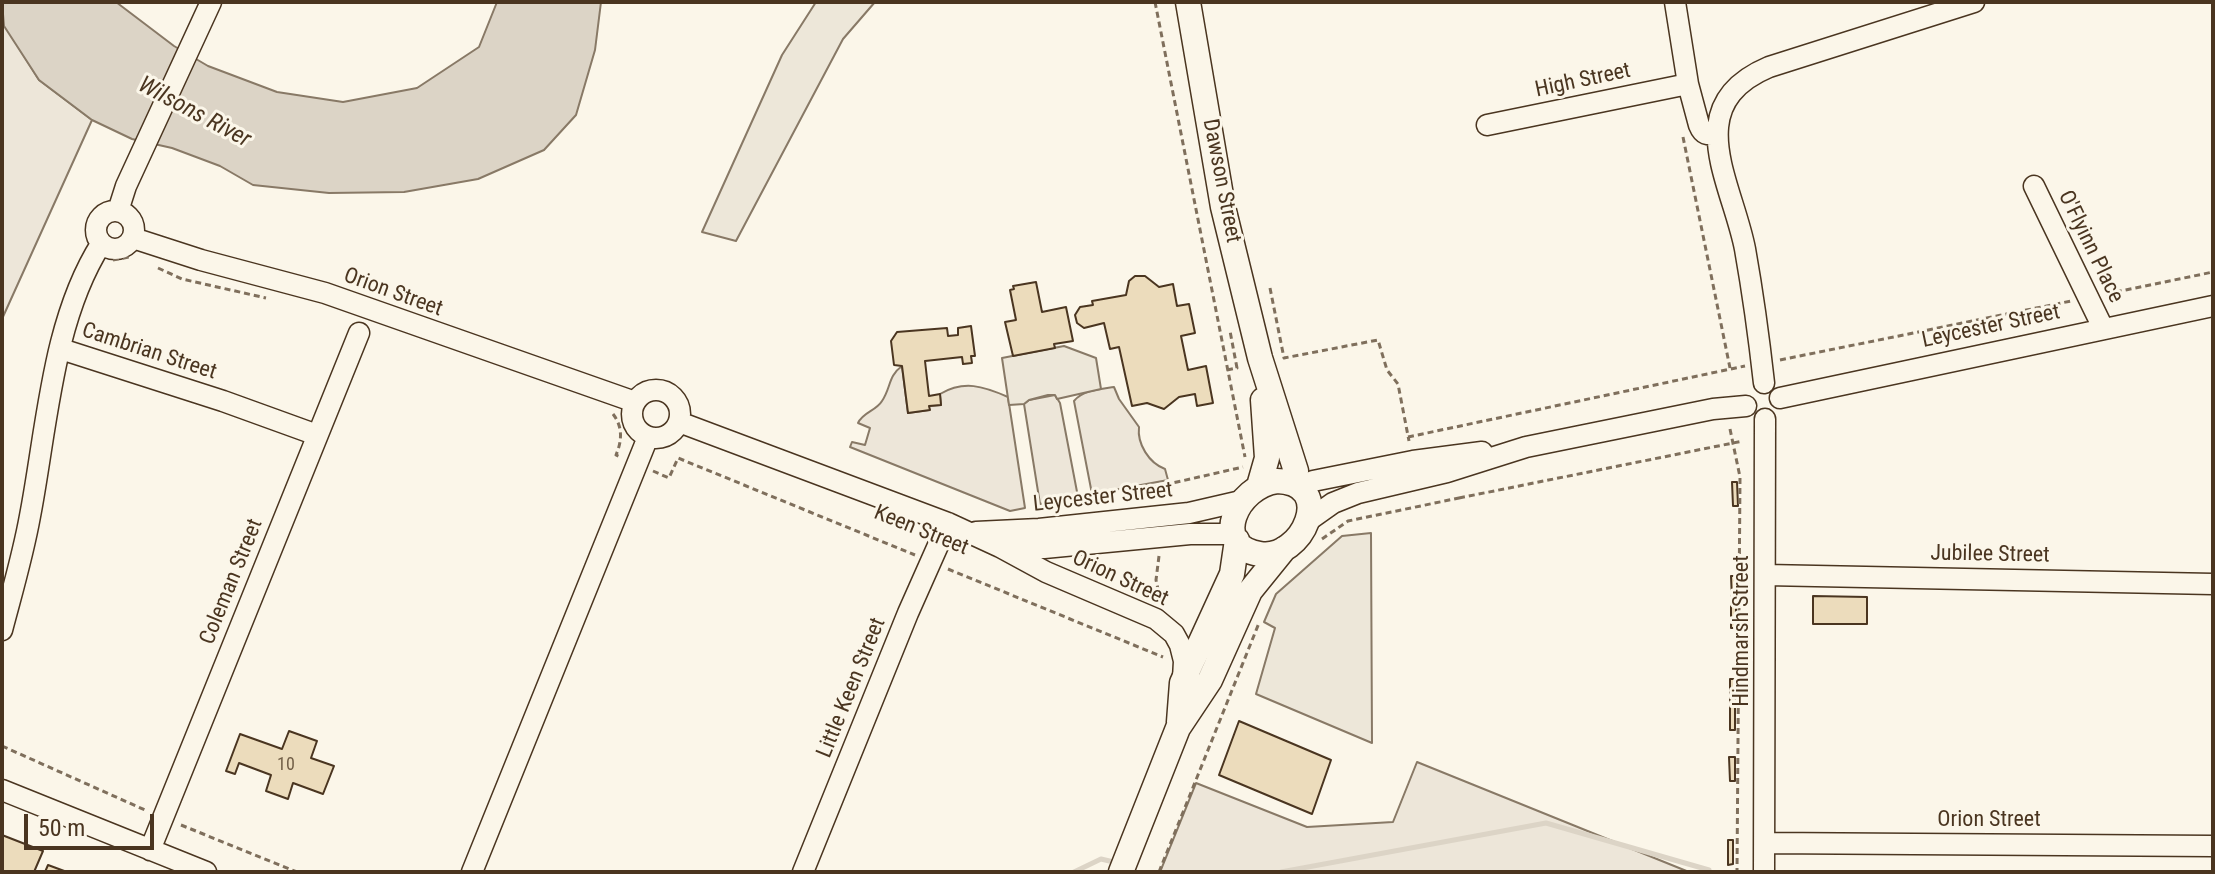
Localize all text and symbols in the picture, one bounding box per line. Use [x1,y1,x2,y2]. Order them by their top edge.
street label: High Street [1533,58,1633,104]
water label: Wilsons River [133,71,255,155]
street label: Dawson Street [1196,117,1246,245]
street label: O'Flyinn Place [2051,187,2129,307]
street label: Orion Street [340,263,446,323]
street label: Leycester Street [1920,300,2062,354]
street label: Cambrian Street [78,318,220,386]
street label: Leycester Street [1032,478,1174,518]
street label: Keen Street [870,500,972,562]
street label: Coleman Street [195,515,269,649]
street label: Jubilee Street [1930,541,2050,569]
street label: Orion Street [1068,545,1172,613]
street label: Hindmarsh Street [1729,555,1755,707]
street label: Little Keen Street [812,614,892,762]
house number: 10 [277,754,295,776]
scale bar [28,798,158,848]
street label: Orion Street [1937,807,2041,833]
text: 50 m [38,814,85,842]

